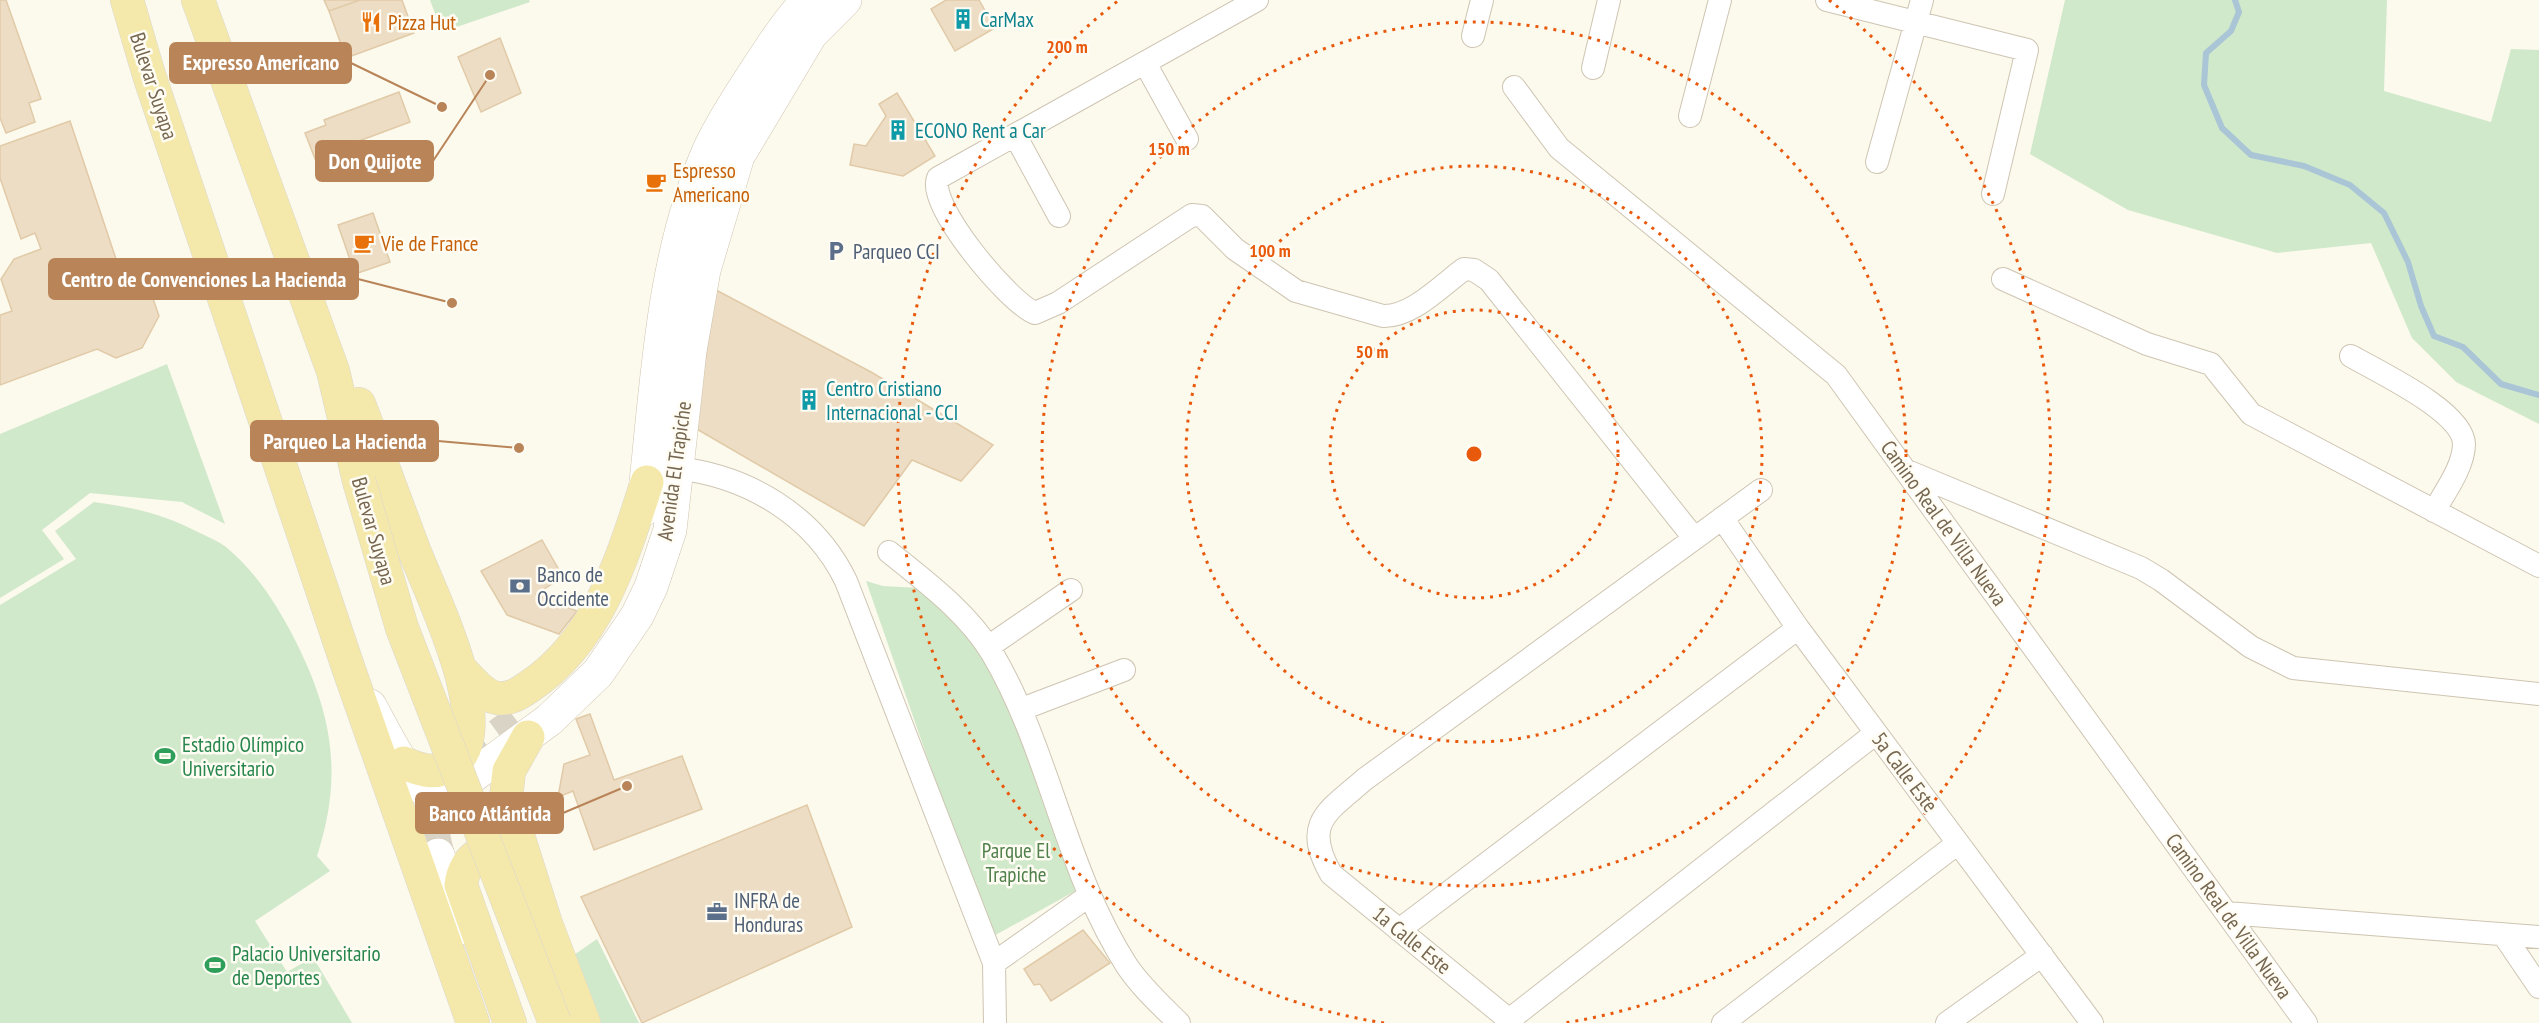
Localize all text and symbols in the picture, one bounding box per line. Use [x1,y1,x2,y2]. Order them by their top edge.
place label: CarMax [980,6,1034,33]
building icon: CarMax [951,7,975,31]
place label: Pizza Hut [388,9,456,36]
restaurant icon: Pizza Hut [359,10,383,34]
street label: Bulevar Suyapa [124,29,184,143]
text: 200 m [1046,35,1088,58]
callout: Expresso Americano [170,43,351,83]
text: Expresso Americano [183,48,340,76]
place label: ECONO Rent a Car [915,117,1046,144]
building icon: ECONO Rent a Car [886,118,910,142]
text: 150 m [1148,137,1190,160]
callout: Don Quijote [316,141,433,181]
text: Don Quijote [328,147,422,175]
place label: Espresso Americano [673,157,750,208]
cafe icon: Espresso Americano [644,170,668,194]
place label: Vie de France [380,230,478,257]
cafe icon: Vie de France [352,231,376,255]
place label: Parqueo CCI [853,238,940,265]
parking icon: Parqueo CCI [824,239,848,263]
text: 100 m [1249,239,1291,262]
callout: Centro de Convenciones La Hacienda [49,259,358,299]
text: Centro de Convenciones La Hacienda [62,265,346,293]
text: 50 m [1356,340,1388,363]
place label: Centro Cristiano Internacional - CCI [826,375,958,426]
building icon: Centro Cristiano Internacional - CCI [797,388,821,412]
street label: Avenida El Trapiche [651,400,697,542]
callout: Parqueo La Hacienda [251,421,438,461]
text: Parqueo La Hacienda [263,427,427,455]
street label: Camino Real de Villa Nueva [1875,435,2013,611]
centre of rings [1464,444,1484,464]
street label: Bulevar Suyapa [346,474,402,588]
place label: Banco de Occidente [537,561,609,612]
bank icon: Banco de Occidente [508,574,532,598]
street label: 5a Calle Este [1866,727,1944,817]
place label: Estadio Olímpico Universitario [182,731,304,782]
sports icon: Estadio Olímpico Universitario [153,744,177,768]
callout: Banco Atlántida [416,793,563,833]
text: Banco Atlántida [429,799,551,827]
street label: Camino Real de Villa Nueva [2160,828,2298,1004]
park label: Parque El Trapiche [982,837,1050,888]
place label: INFRA de Honduras [734,887,803,938]
office icon: INFRA de Honduras [705,900,729,924]
street label: 1a Calle Este [1367,900,1457,980]
place label: Palacio Universitario de Deportes [232,940,381,991]
sports icon: Palacio Universitario de Deportes [203,953,227,977]

